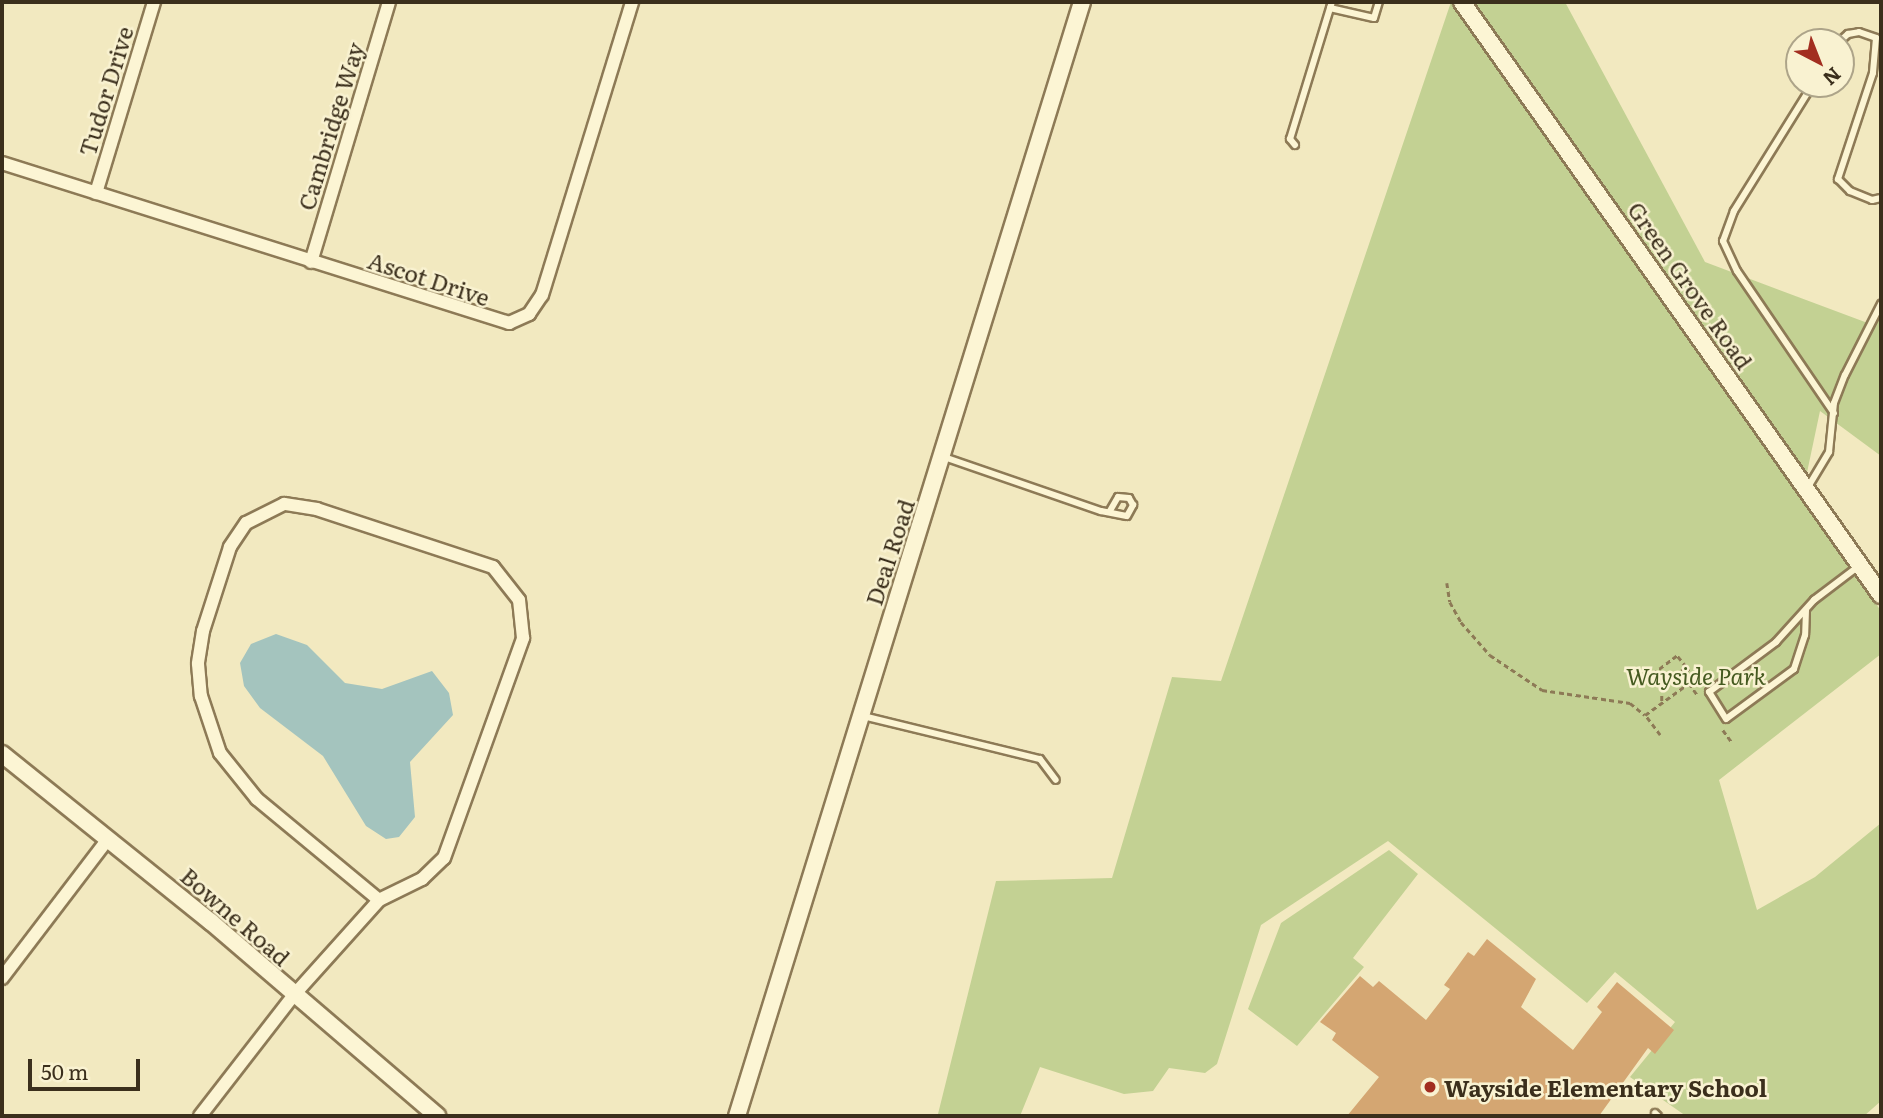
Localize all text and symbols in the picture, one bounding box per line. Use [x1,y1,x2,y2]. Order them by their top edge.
street label: Tudor Drive [72,23,138,159]
north arrow [1785,28,1855,98]
street label: Cambridge Way [291,39,369,213]
text: N [1817,61,1848,93]
street label: Green Grove Road [1623,196,1759,374]
street label: Ascot Drive [365,245,493,311]
street label: Deal Road [859,495,919,609]
park label: Wayside Park [1626,661,1766,689]
street label: Bowne Road [176,861,296,971]
scale bar [32,1044,144,1088]
text: 50 m [41,1055,88,1086]
place label: Wayside Elementary School [1444,1073,1767,1101]
marker: Wayside Elementary School [1422,1079,1438,1095]

